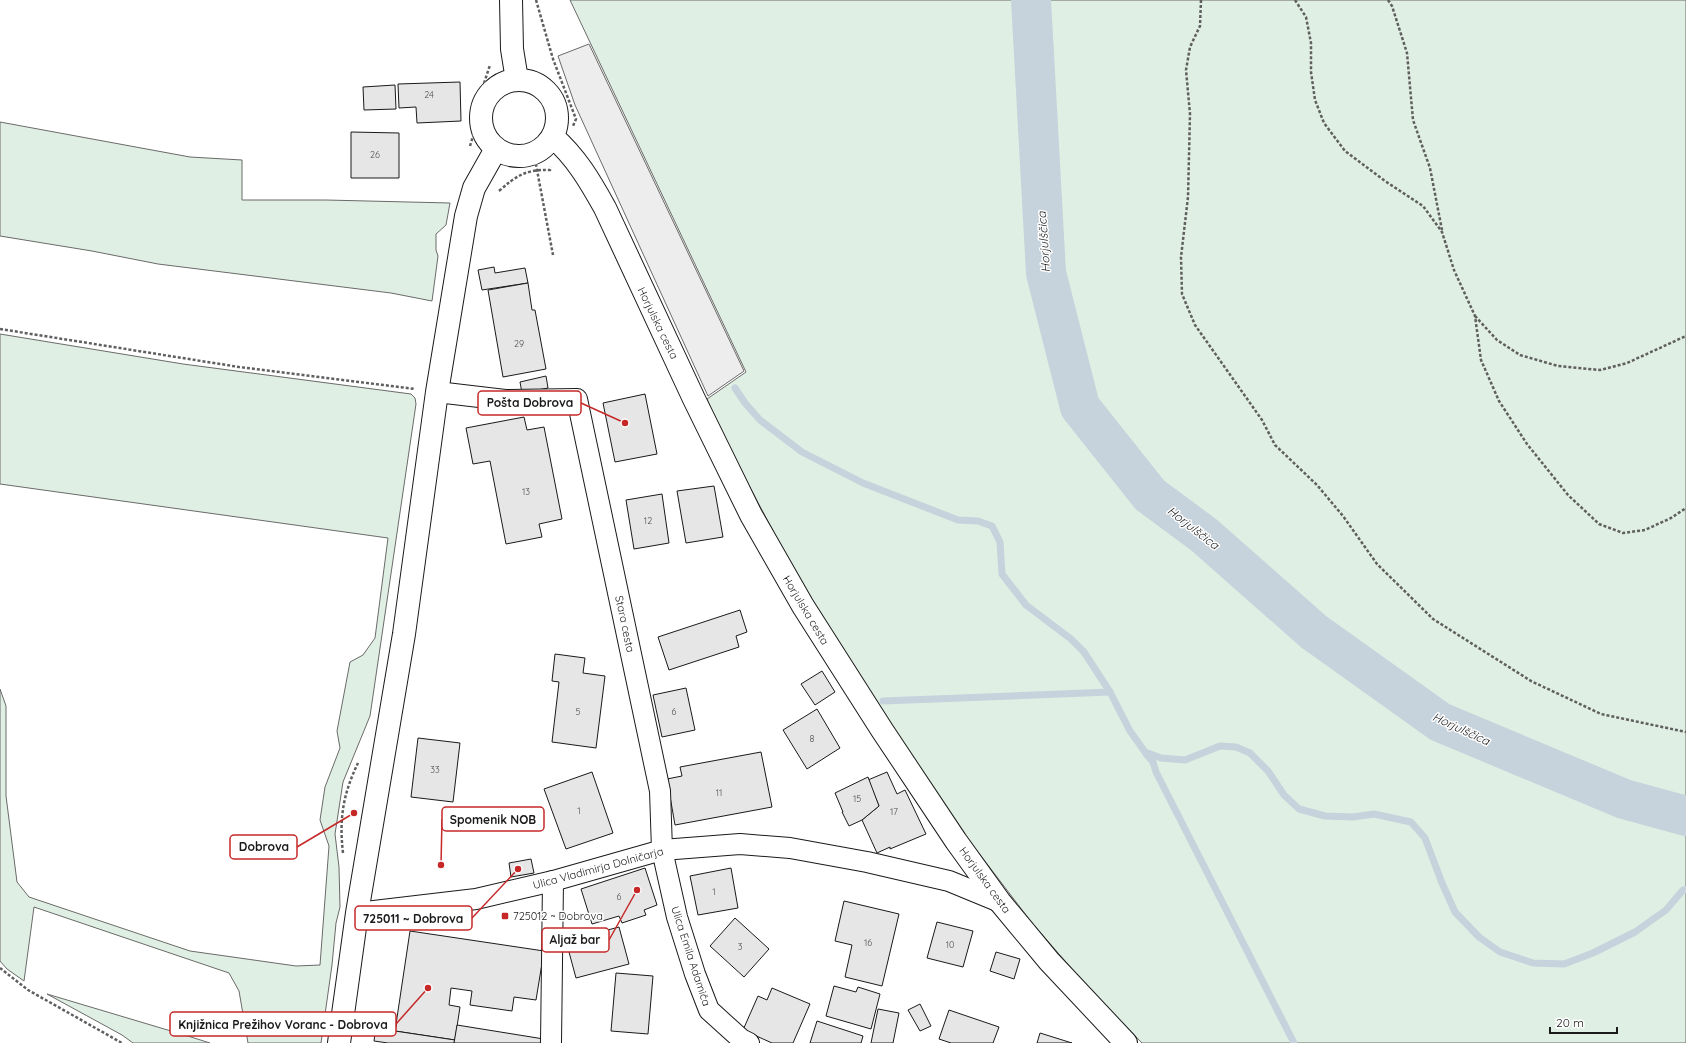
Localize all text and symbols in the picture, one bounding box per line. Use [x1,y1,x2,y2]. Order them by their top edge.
house number: 24 [424,89,434,100]
house number: 26 [370,149,380,160]
water label: Horjulščica [1034,210,1053,273]
street label: Horjulska cesta [634,285,682,361]
house number: 29 [514,338,524,349]
callout: Pošta Dobrova [478,391,581,415]
text: Pošta Dobrova [487,395,573,410]
house number: 13 [522,486,530,497]
water label: Horjulščica [1165,503,1223,553]
house number: 12 [644,515,652,526]
street label: Horjulska cesta [780,573,832,647]
street label: Stara cesta [612,594,638,654]
house number: 5 [576,706,581,717]
house number: 6 [672,706,677,717]
water label: Horjulščica [1430,709,1493,749]
house number: 8 [810,733,815,744]
house number: 33 [430,764,440,775]
house number: 11 [716,787,722,798]
house number: 15 [853,793,861,804]
house number: 1 [577,805,581,816]
house number: 17 [890,806,898,817]
callout: Spomenik NOB [442,807,544,831]
text: Spomenik NOB [450,812,536,827]
callout: Dobrova [230,835,297,859]
text: Dobrova [239,839,289,854]
street label: Ulica Vladimirja Dolničarja [531,844,665,892]
street label: Horjulska cesta [956,844,1014,916]
house number: 1 [712,886,716,897]
house number: 6 [617,891,622,902]
street label: Ulica Emila Adamiča [668,904,714,1008]
callout: 725011 ~ Dobrova [355,906,472,930]
place label: 725012 ~ Dobrova [513,909,603,923]
text: 725011 ~ Dobrova [363,911,463,926]
marker: 725012 ~ Dobrova [500,911,510,921]
callout: Aljaž bar [542,928,609,952]
text: Aljaž bar [549,932,601,947]
house number: 16 [864,937,872,948]
house number: 10 [946,939,954,950]
house number: 3 [738,941,743,952]
scale bar [1550,1009,1617,1035]
callout: Knjižnica Prežihov Voranc - Dobrova [170,1012,396,1036]
text: 20 m [1556,1015,1584,1030]
text: Knjižnica Prežihov Voranc - Dobrova [178,1017,388,1032]

